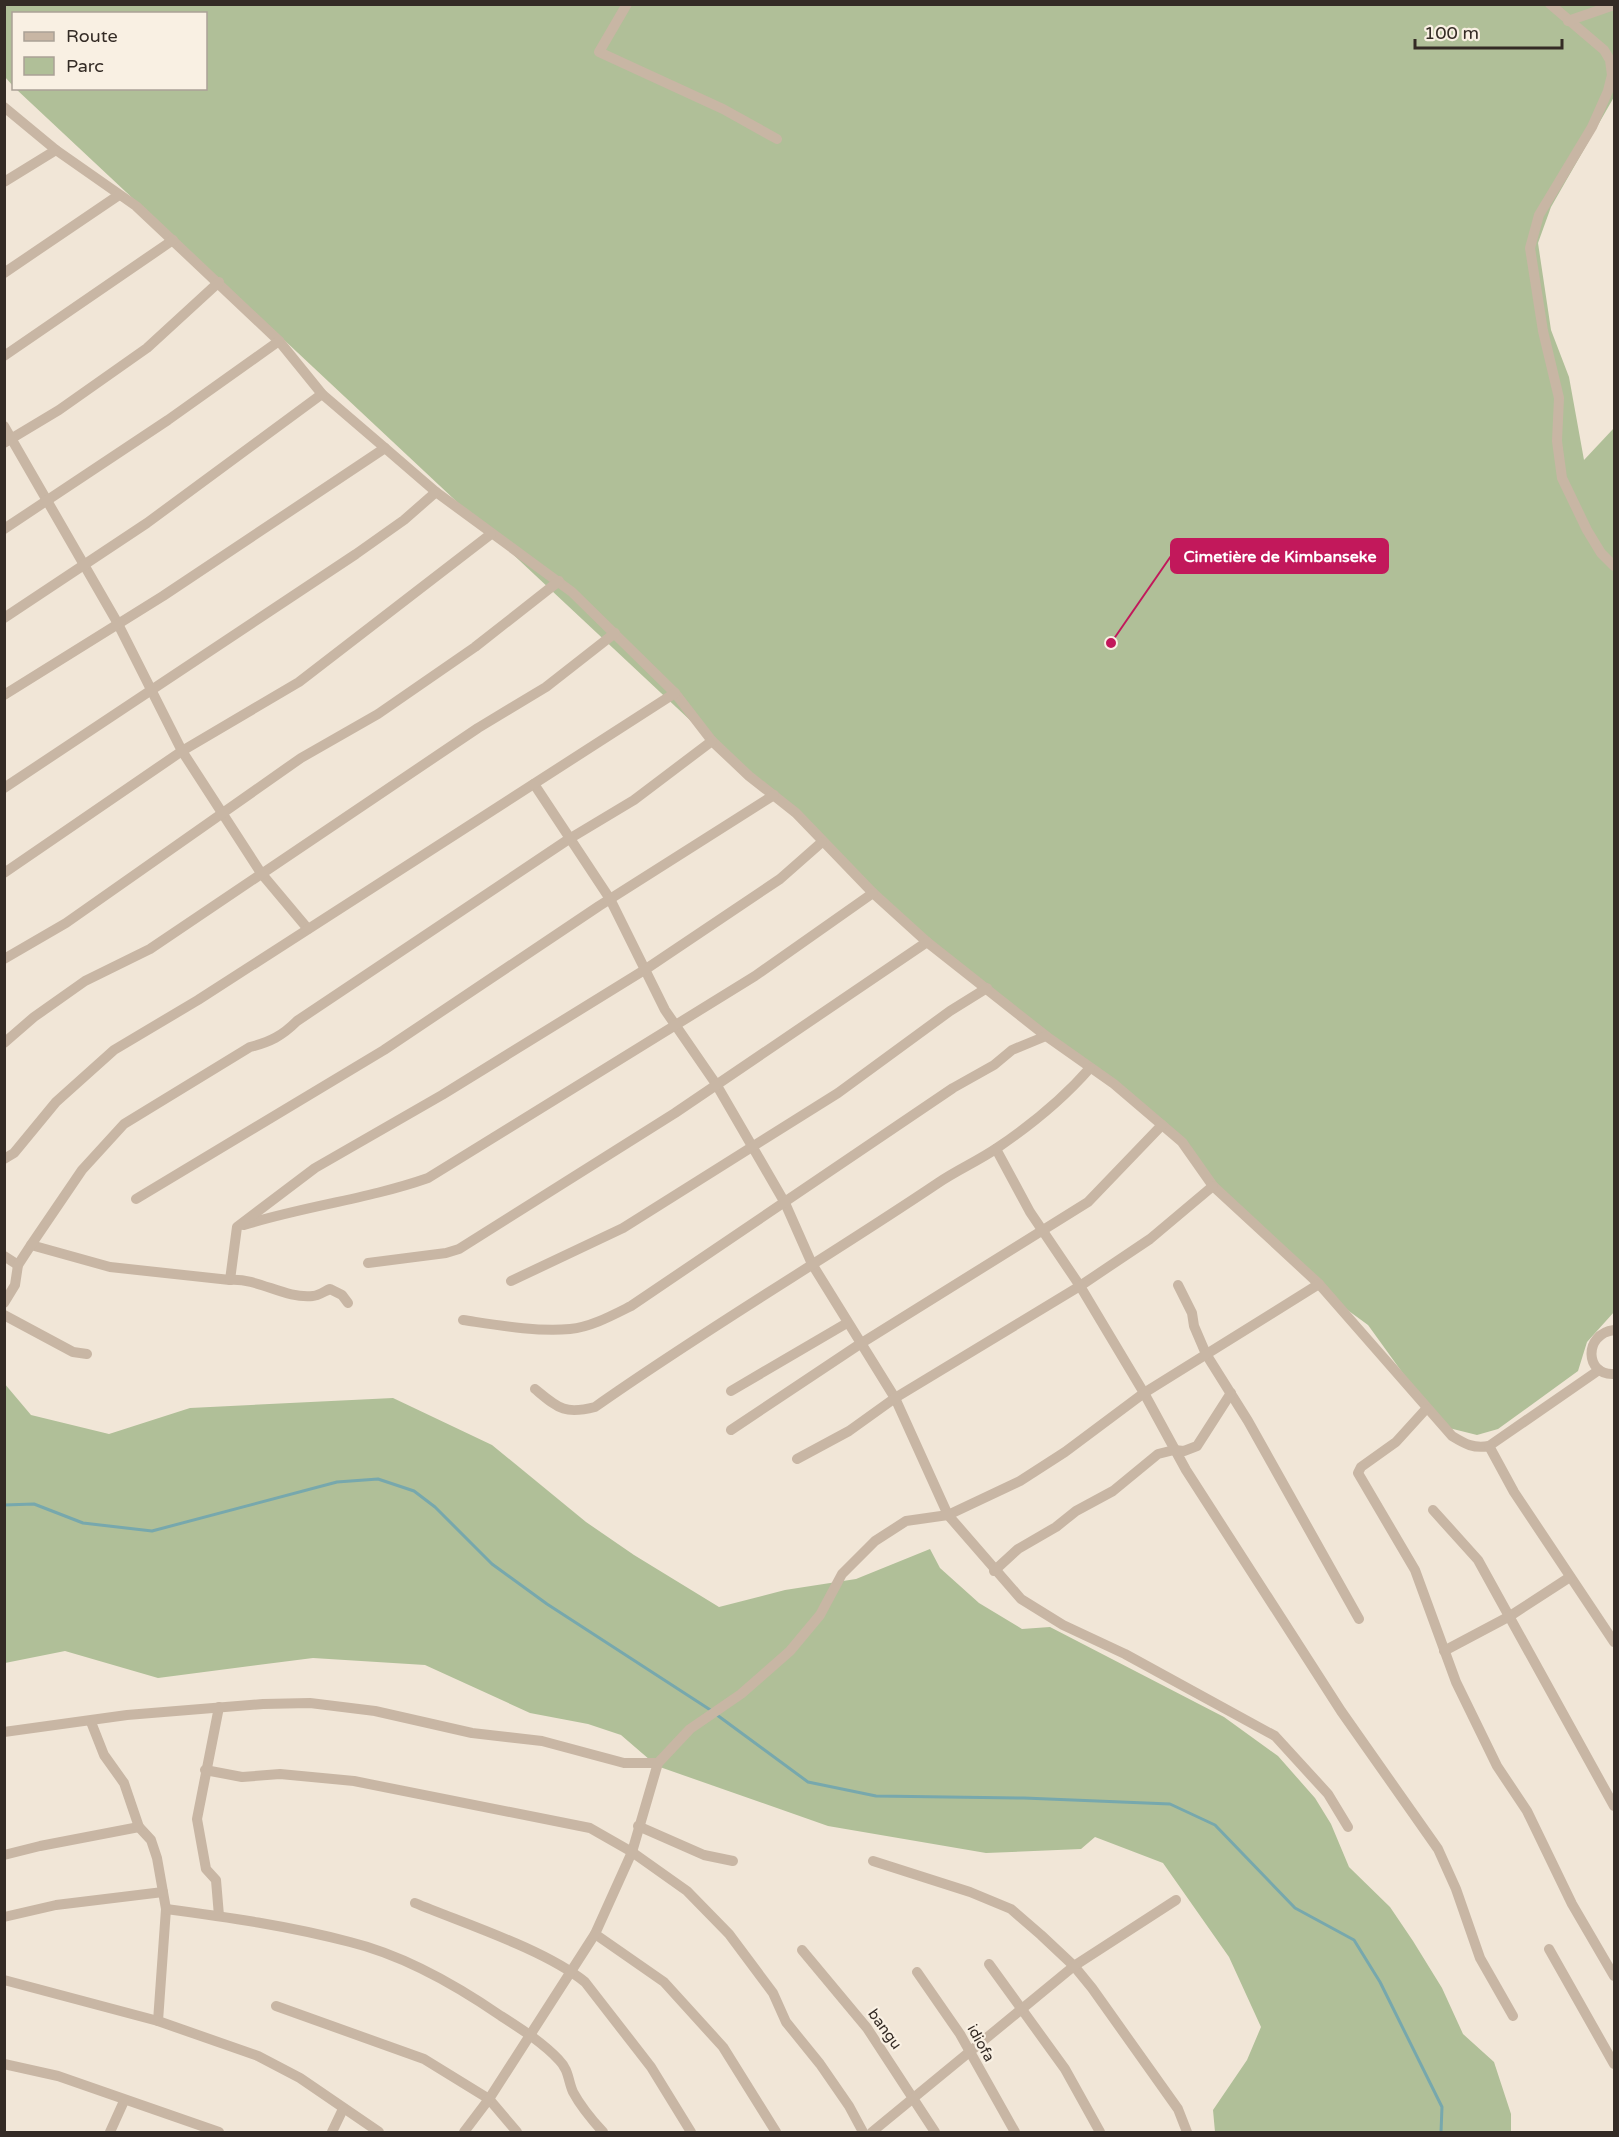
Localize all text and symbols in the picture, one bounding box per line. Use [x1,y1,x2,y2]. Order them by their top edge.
legend [12,12,207,90]
scale bar [1415,12,1562,50]
text: 100 m [1424,22,1479,44]
text: Route [66,25,118,47]
text: Parc [66,55,104,77]
callout: Cimetière de Kimbanseke [1171,539,1388,573]
text: Cimetière de Kimbanseke [1183,547,1377,567]
street label: bangu [864,2005,906,2053]
street label: idiofa [963,2021,999,2065]

